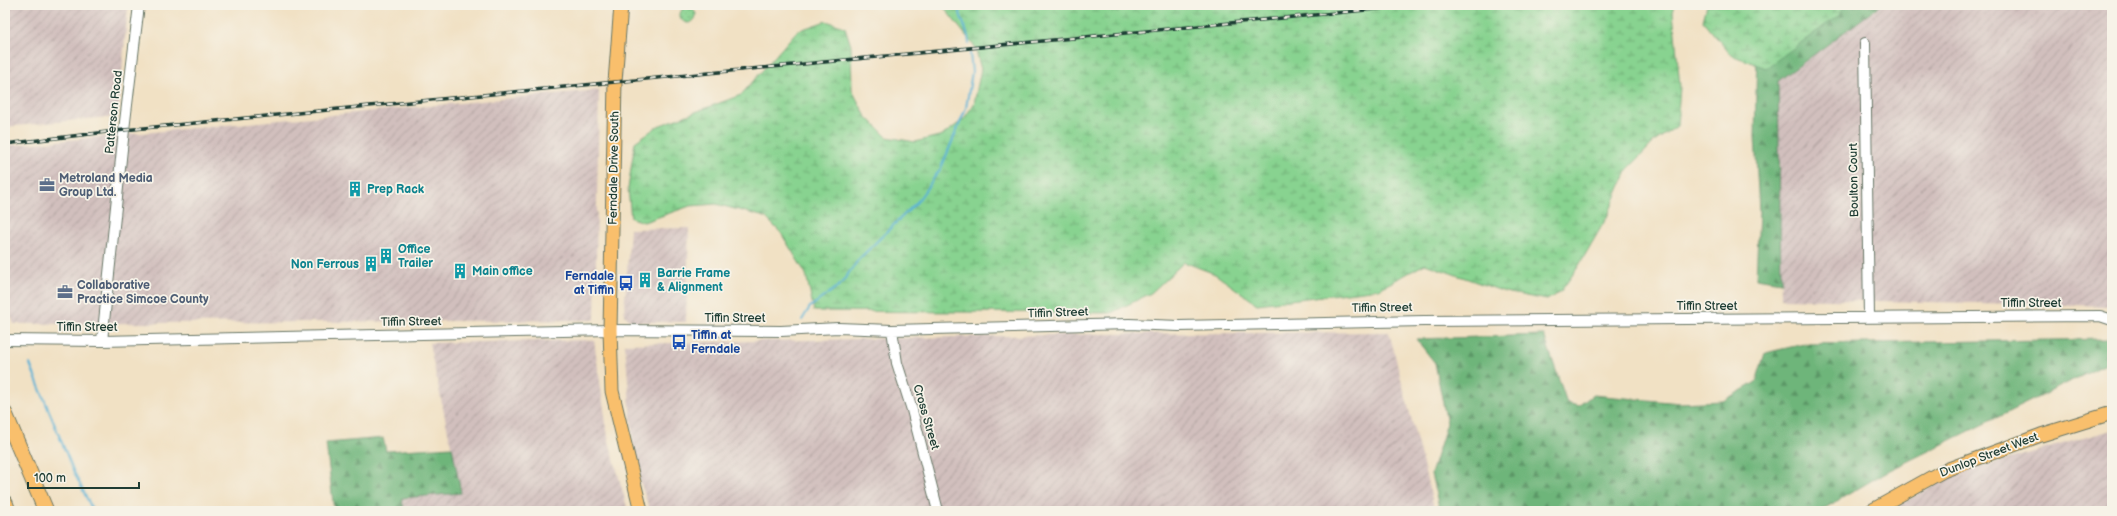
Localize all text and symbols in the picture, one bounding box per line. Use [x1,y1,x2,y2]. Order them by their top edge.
street label: Patterson Road [102,69,126,155]
street label: Ferndale Drive South [606,111,622,225]
street label: Boulton Court [1846,142,1862,217]
place label: Metroland Media Group Ltd. [59,171,153,200]
office icon: Metroland Media Group Ltd. [38,176,56,194]
building icon: Prep Rack [346,180,364,198]
place label: Prep Rack [367,182,425,197]
place label: Office Trailer [398,242,433,271]
building icon: Office Trailer [377,247,395,265]
building icon: Non Ferrous [362,255,380,273]
place label: Non Ferrous [291,257,359,272]
building icon: Main office [451,262,469,280]
place label: Main office [472,264,533,279]
place label: Barrie Frame & Alignment [657,266,730,295]
place label: Ferndale at Tiffin [565,269,614,298]
building icon: Barrie Frame & Alignment [636,271,654,289]
bus stop icon: Ferndale at Tiffin [617,274,635,292]
place label: Collaborative Practice Simcoe County [77,278,209,307]
office icon: Collaborative Practice Simcoe County [56,283,74,301]
street label: Tiffin Street [2001,296,2062,311]
street label: Tiffin Street [1677,299,1738,314]
street label: Tiffin Street [1351,300,1413,316]
street label: Tiffin Street [1027,304,1089,322]
street label: Tiffin Street [705,311,766,326]
street label: Tiffin Street [380,314,442,330]
street label: Tiffin Street [57,320,118,335]
place label: Tiffin at Ferndale [691,328,740,357]
bus stop icon: Tiffin at Ferndale [670,333,688,351]
street label: Cross Street [910,383,943,452]
street label: Dunlop Street West [1938,429,2041,481]
scale bar [28,464,139,490]
text: 100 m [34,471,66,486]

